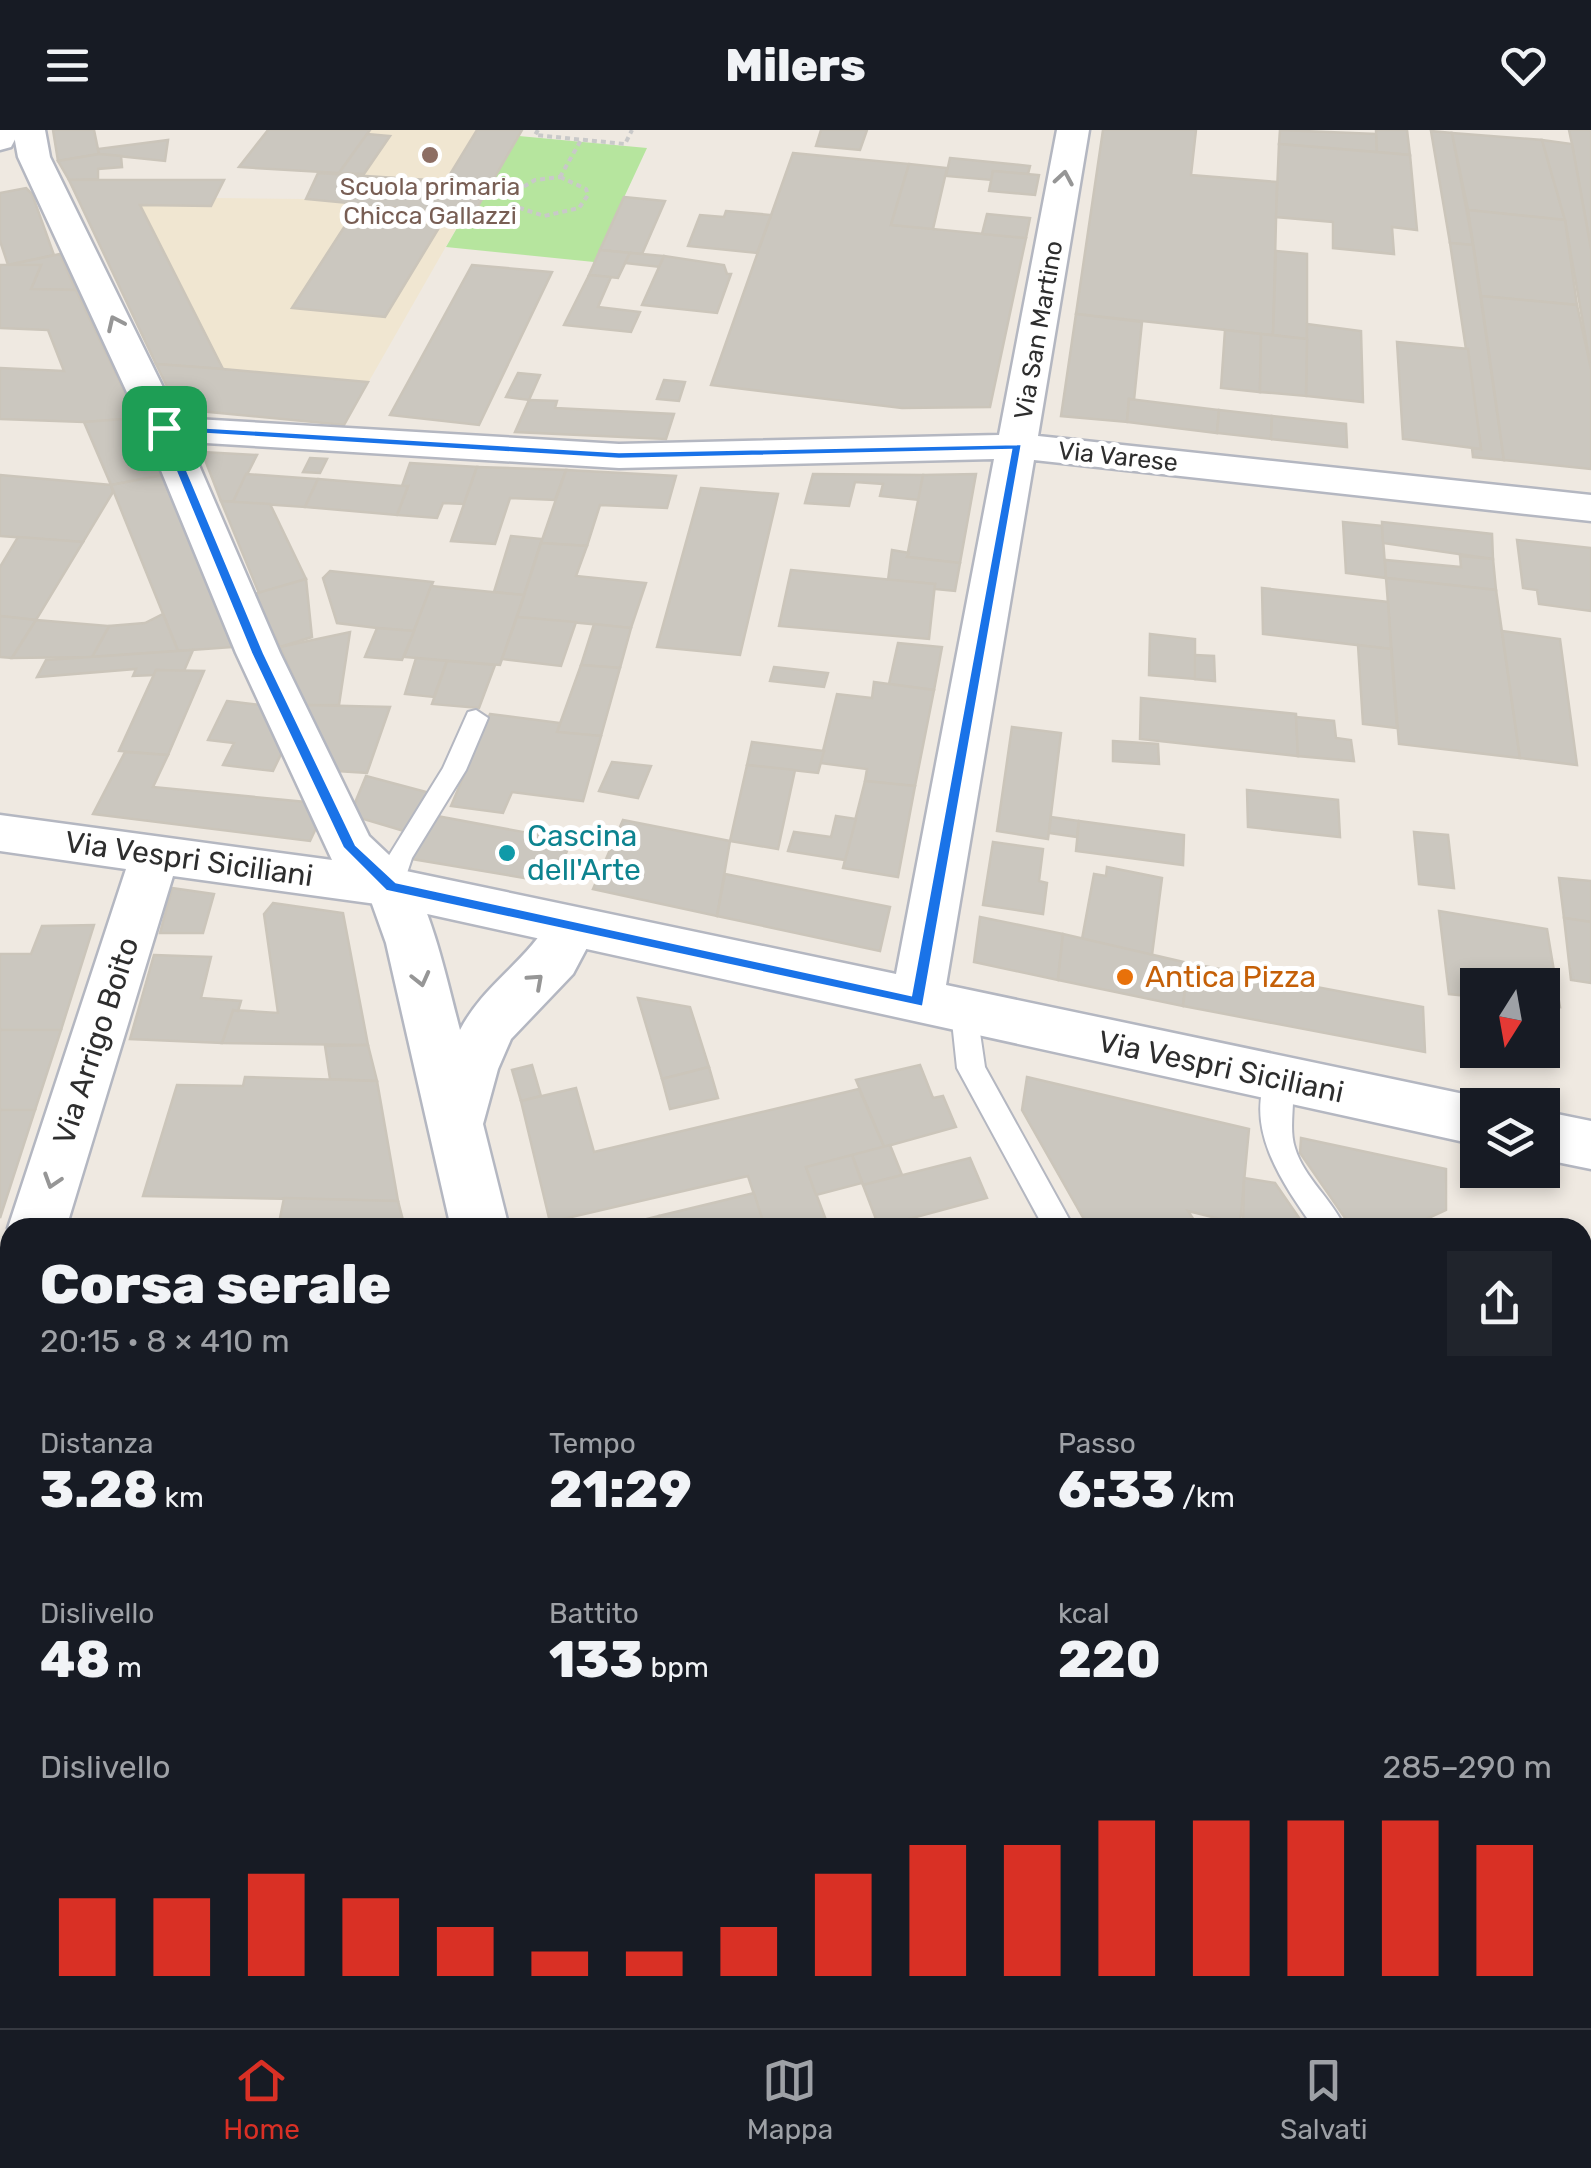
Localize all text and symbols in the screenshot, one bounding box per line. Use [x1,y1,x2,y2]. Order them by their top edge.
icon: menu [40,38,95,93]
icon: heart [1496,38,1551,93]
text: Milers [725,39,866,92]
marker: Scuola primaria Chicca Gallazzi [419,144,441,166]
one-way arrow [1053,170,1074,186]
place label: Scuola primaria Chicca Gallazzi [340,172,520,230]
street label: Via San Martino [1008,238,1069,422]
one-way arrow [107,316,127,334]
pin [122,386,207,471]
icon: arrive [137,401,192,456]
street label: Via Varese [1057,436,1179,477]
place label: Cascina dell'Arte [527,818,641,888]
street label: Via Vespri Siciliani [63,824,315,894]
marker: Cascina dell'Arte [496,842,518,864]
street label: Via Arrigo Boito [45,933,147,1149]
place label: Antica Pizza [1145,959,1316,995]
marker: Antica Pizza [1114,966,1136,988]
north arrow [1460,968,1560,1068]
map controls [1460,968,1560,1188]
one-way arrow [409,970,430,987]
one-way arrow [524,974,543,992]
street label: Via Vespri Siciliani [1095,1023,1347,1111]
button: layers [1460,1088,1560,1188]
one-way arrow [43,1172,63,1189]
button: share [1447,1251,1552,1356]
text: Corsa serale [40,1252,391,1317]
text: 20:15 · 8 × 410 m [40,1322,290,1360]
text: Distanza [40,1427,153,1460]
text: Tempo [549,1427,636,1460]
text: Passo [1058,1427,1136,1460]
text: 3.28 [40,1460,158,1520]
text: 21:29 [549,1460,692,1520]
text: 6:33 [1058,1460,1175,1520]
text: km [158,1481,204,1514]
text: /km [1175,1481,1235,1514]
text: Dislivello [40,1597,154,1630]
text: Battito [549,1597,639,1630]
text: kcal [1058,1597,1109,1630]
text: 48 [40,1630,110,1690]
text: 133 [549,1630,644,1690]
text: 220 [1058,1630,1161,1690]
text: m [110,1651,142,1684]
text: bpm [644,1651,709,1684]
text: Dislivello [40,1748,171,1786]
text: 285–290 m [1382,1748,1552,1786]
tab: Home [223,2053,300,2146]
tab: Mappa [747,2053,833,2146]
tab: Salvati [1280,2053,1368,2146]

